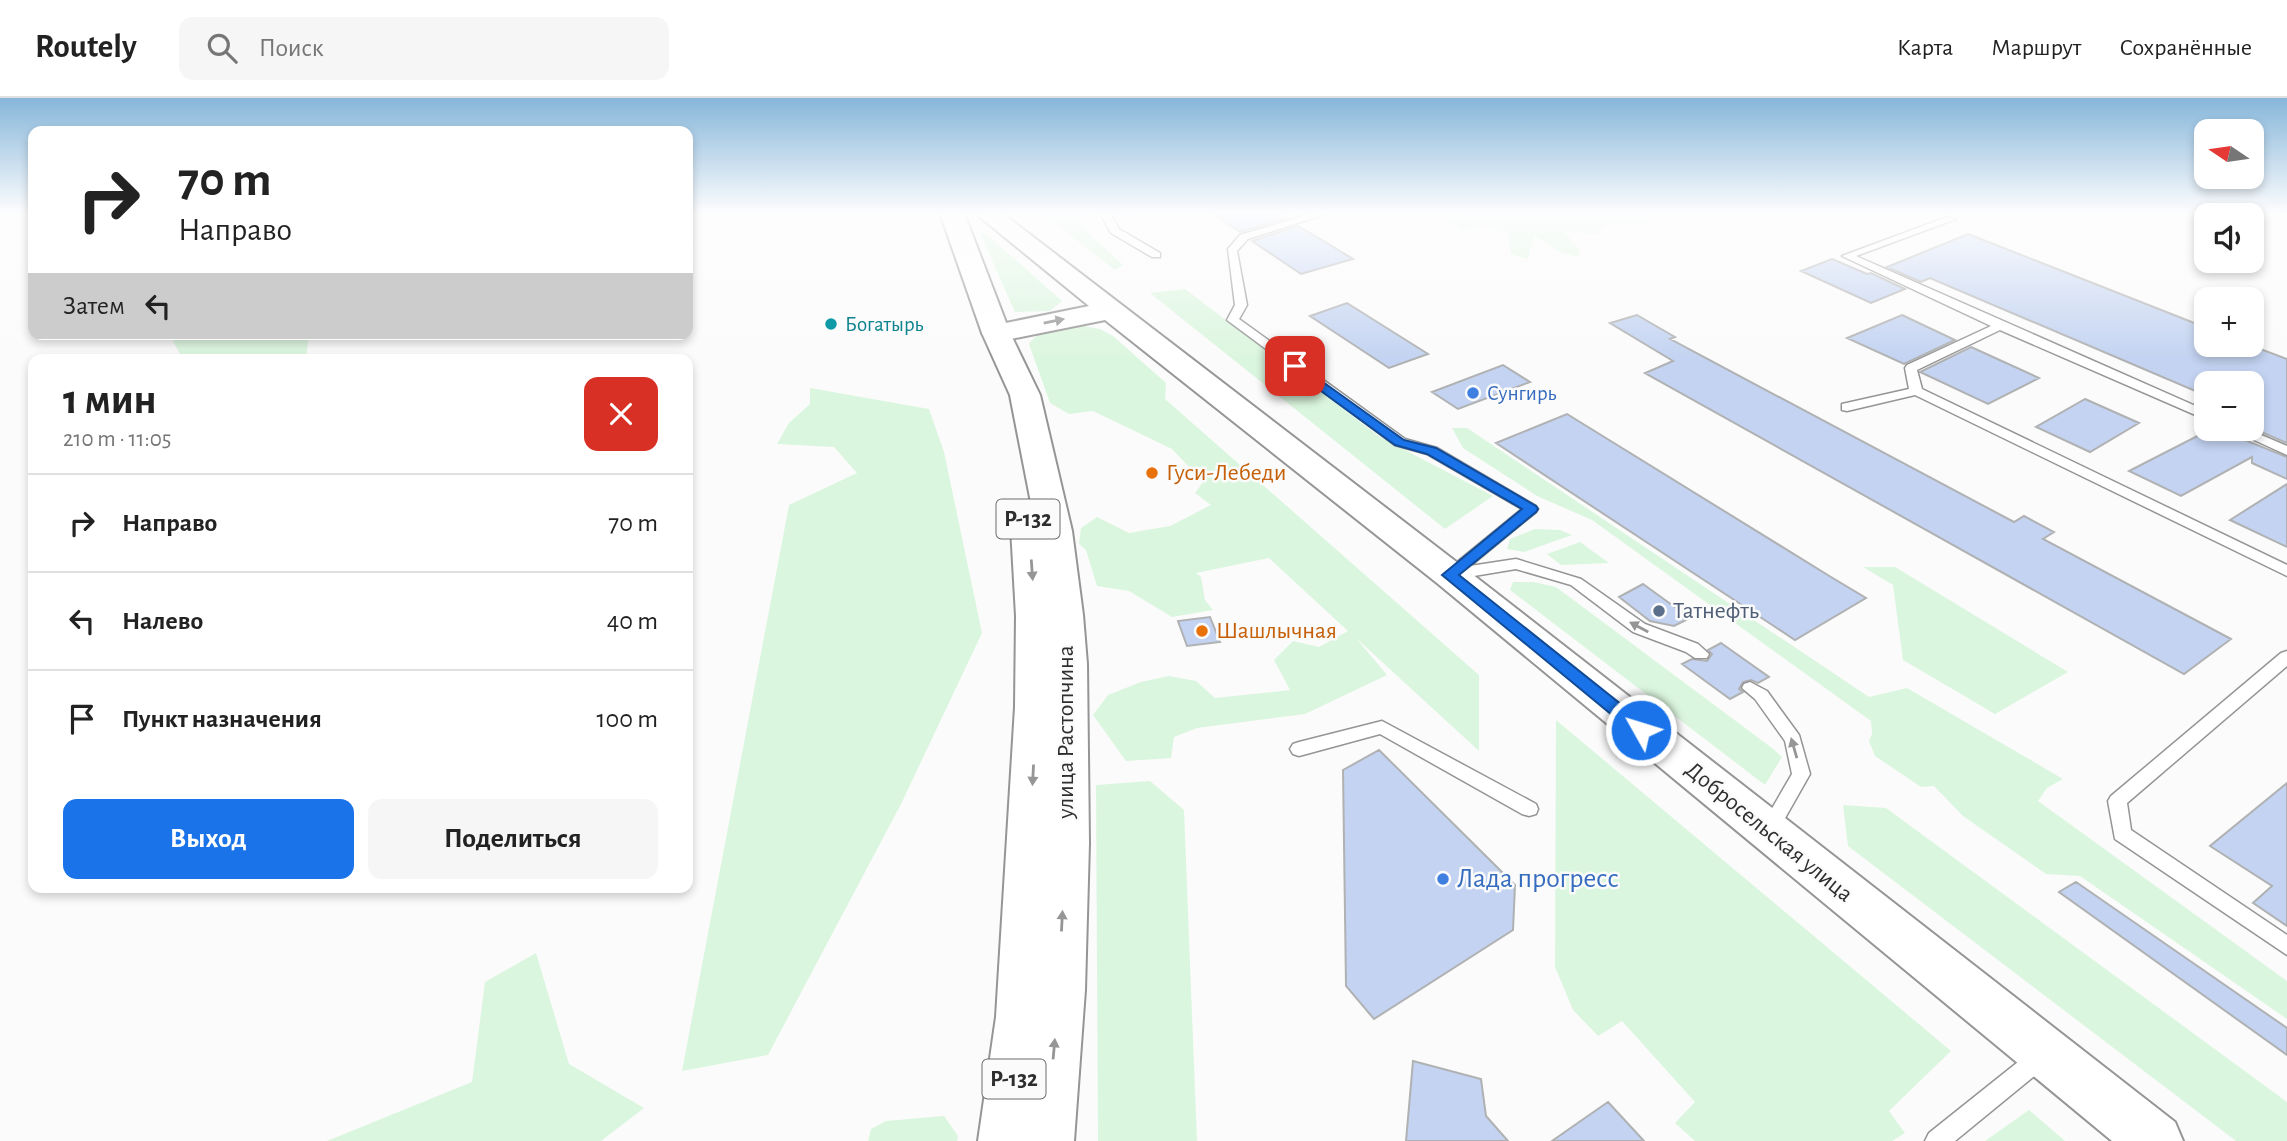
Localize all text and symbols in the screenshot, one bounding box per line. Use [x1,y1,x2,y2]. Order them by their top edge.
search box [179,17,669,80]
icon: search [203,29,241,67]
text: Routely [35,31,137,64]
text: Поиск [259,35,324,61]
text: Карта [1897,36,1953,60]
text: Маршрут [1991,36,2081,60]
text: Сохранённые [2119,36,2252,60]
north arrow [2194,119,2264,189]
map controls [2194,119,2264,441]
icon: right [63,154,154,245]
text: 70 m [178,156,272,205]
button: sound [2194,203,2264,273]
text: Направо [178,214,292,246]
icon: left [139,287,177,325]
button: + [2194,287,2264,357]
text: Затем [63,293,125,319]
place label: Богатырь [845,314,924,335]
one-way arrow [1043,315,1065,326]
marker: Богатырь [823,316,839,332]
pin [1265,336,1325,396]
icon: arrive [1276,347,1314,385]
button: − [2194,371,2264,441]
button: close [584,377,658,451]
text: 1 мин [63,379,157,421]
place label: Сунгирь [1487,383,1556,404]
marker: Сунгирь [1465,385,1481,401]
text: 210 m · 11:05 [63,428,171,451]
place label: Гуси-Лебеди [1166,461,1286,485]
marker: Гуси-Лебеди [1144,465,1160,481]
road number: Р-132 [996,500,1060,538]
icon: right [63,504,101,542]
text: Направо [122,510,217,536]
text: 70 m [608,510,658,536]
one-way arrow [1027,559,1038,581]
place label: Татнефть [1673,599,1759,623]
icon: left [63,602,101,640]
marker: Татнефть [1651,603,1667,619]
text: Налево [122,608,203,634]
text: 40 m [607,608,658,634]
place label: Шашлычная [1216,619,1337,643]
one-way arrow [1629,621,1649,632]
marker: Шашлычная [1194,623,1210,639]
street label: улица Растопчина [1054,645,1078,820]
position arrow [1604,693,1678,767]
icon: arrive [63,700,101,738]
text: Пункт назначения [122,706,322,732]
text: 100 m [597,706,658,732]
one-way arrow [1789,738,1799,759]
street label: Добросельская улица [1681,757,1857,907]
one-way arrow [1027,764,1038,786]
button: Выход [63,799,354,879]
button: Поделиться [368,799,658,879]
place label: Лада прогресс [1457,865,1619,893]
marker: Лада прогресс [1435,871,1451,887]
one-way arrow [1057,910,1068,932]
one-way arrow [1049,1037,1060,1059]
road number: Р-132 [982,1060,1046,1098]

